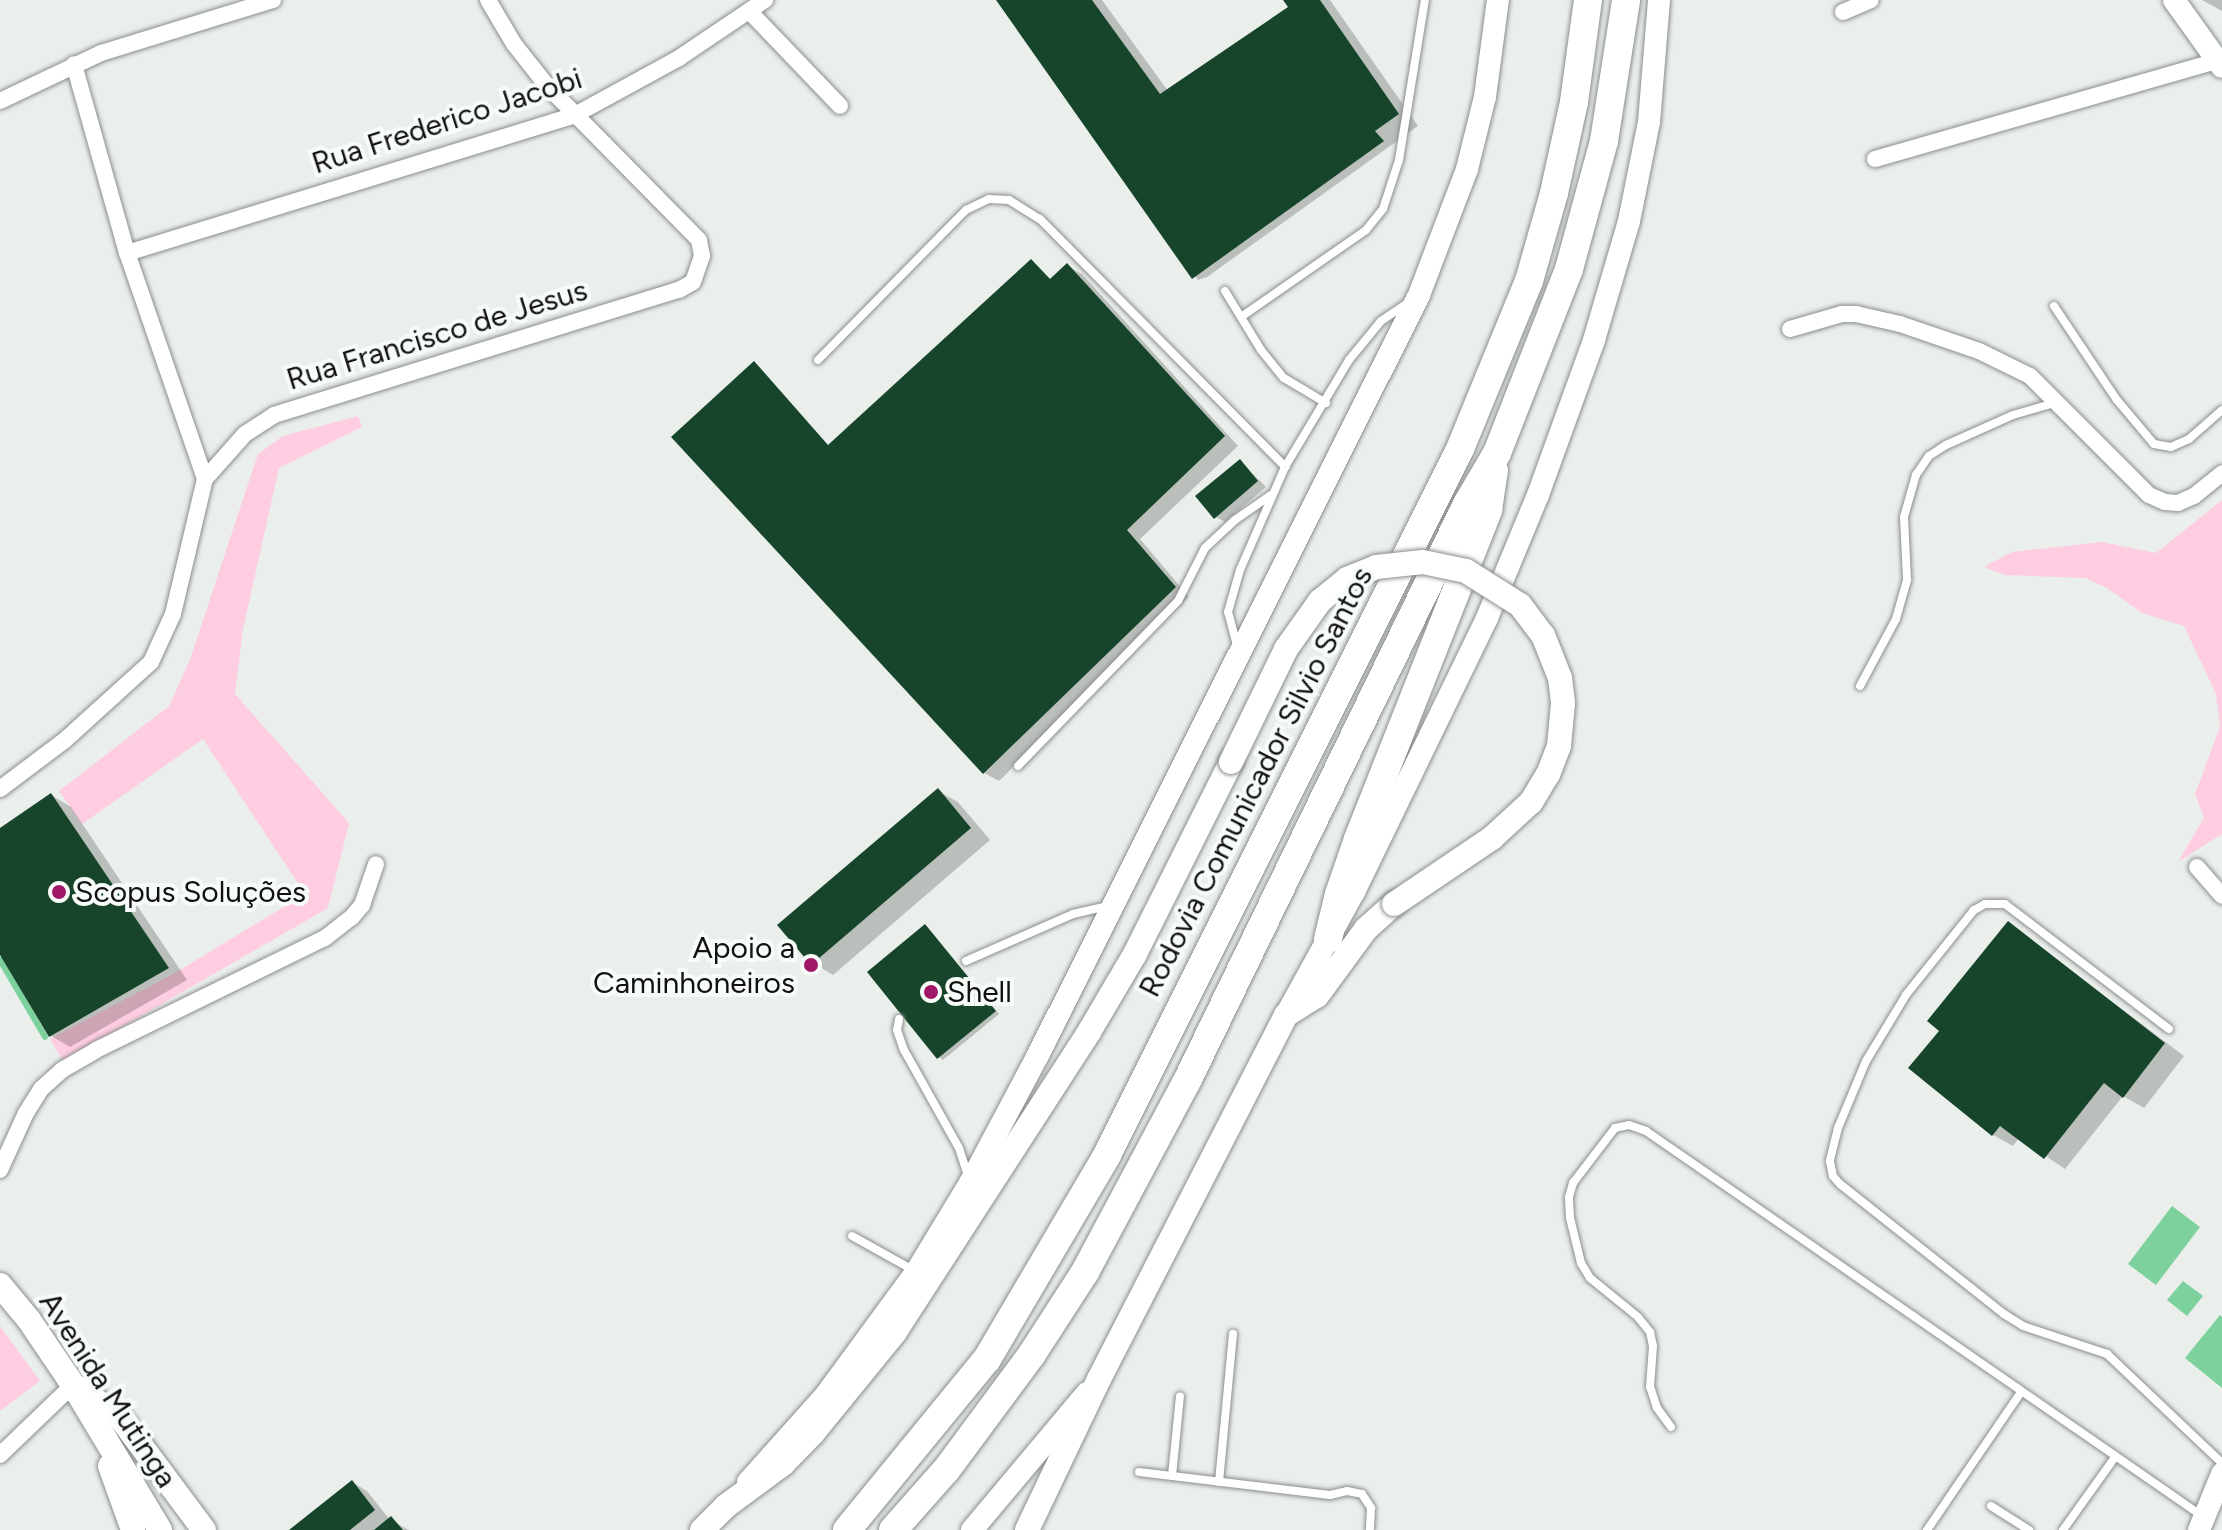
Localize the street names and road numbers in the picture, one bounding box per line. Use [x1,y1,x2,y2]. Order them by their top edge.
street label: Rua Frederico Jacobi [307,60,587,182]
street label: Rua Francisco de Jesus [282,272,592,398]
street label: Rodovia Comunicador Silvio Santos [1132,561,1380,1003]
street label: Avenida Mutinga [31,1286,185,1494]

